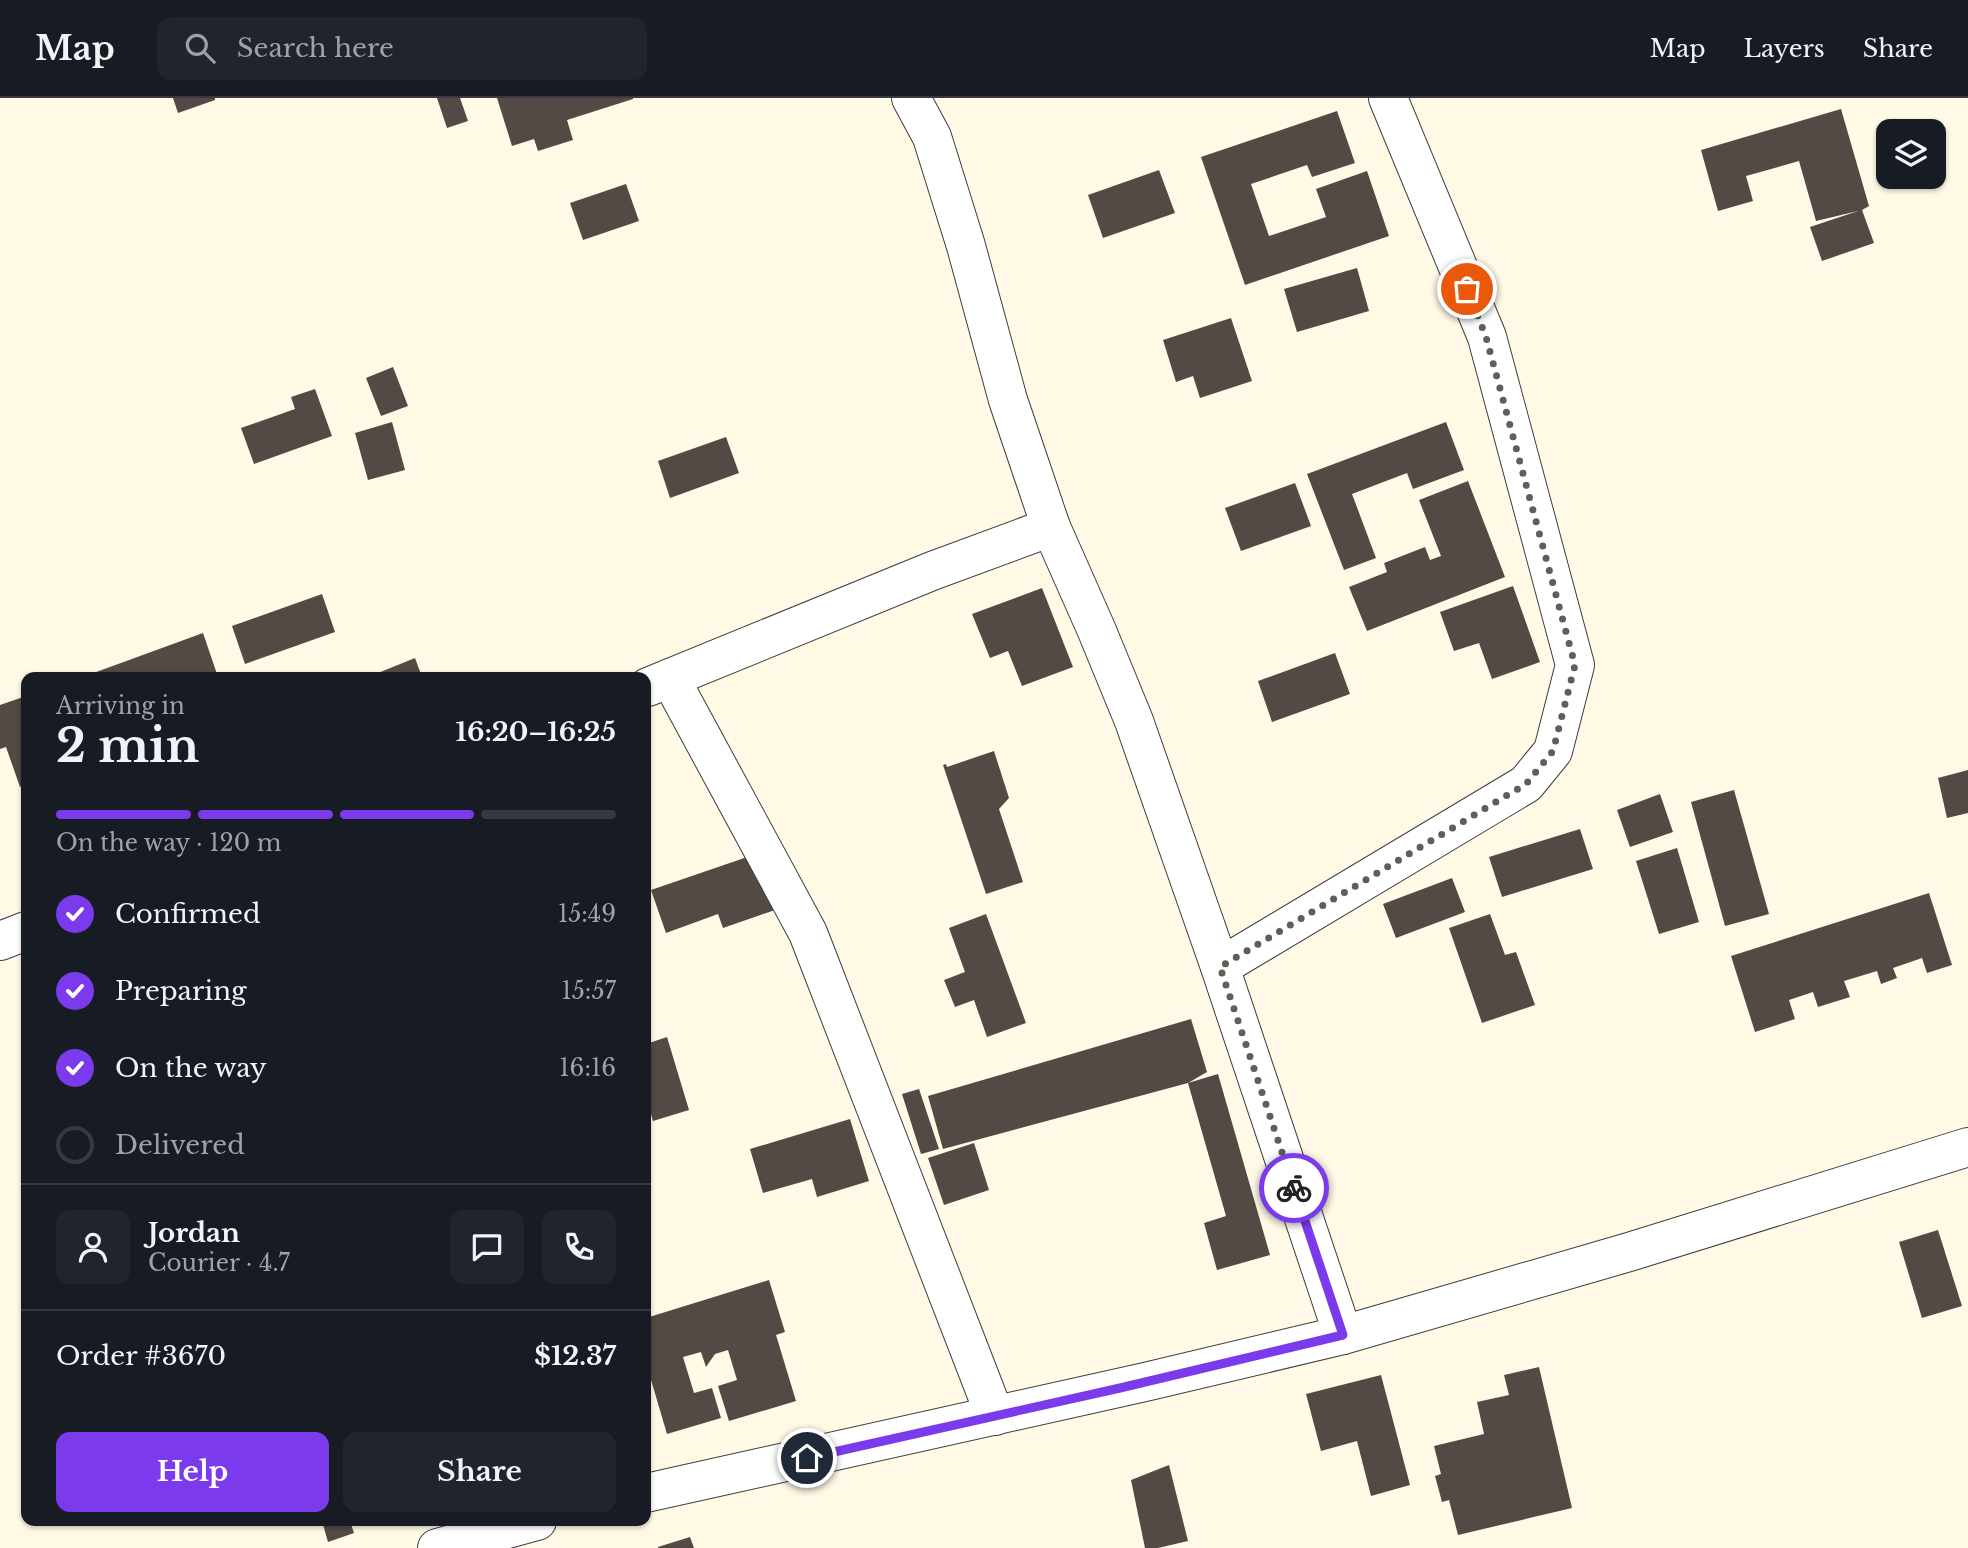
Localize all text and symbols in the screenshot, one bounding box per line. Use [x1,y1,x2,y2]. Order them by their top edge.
search box [157,17,647,80]
text: Map [35,28,115,69]
icon: search [181,29,219,67]
text: Search here [237,32,394,64]
text: Map [1650,34,1706,63]
text: Layers [1744,34,1825,63]
text: Share [1863,34,1933,63]
map controls [1876,119,1946,189]
button: layers [1876,119,1946,189]
pin [1437,259,1497,319]
icon: bag [1448,270,1486,308]
text: Arriving in [56,692,185,720]
text: 16:20–16:25 [456,716,616,748]
text: 2 min [56,717,199,774]
text: On the way · 120 m [56,829,281,857]
icon: check [56,895,94,933]
text: Confirmed [115,898,260,930]
text: 15:49 [558,900,616,928]
icon: check [56,972,94,1010]
text: Preparing [115,975,247,1007]
text: 15:57 [562,977,616,1005]
icon: check [56,1049,94,1087]
text: On the way [115,1052,267,1084]
text: 16:16 [559,1054,616,1082]
text: Delivered [115,1129,245,1161]
courier [1259,1153,1329,1223]
icon: bike [1275,1169,1313,1207]
button: person [56,1210,130,1284]
button: chat [450,1210,524,1284]
button: phone [542,1210,616,1284]
text: Jordan [148,1217,240,1249]
text: Courier · 4.7 [148,1249,290,1277]
text: Order #3670 [56,1340,226,1372]
text: $12.37 [534,1340,616,1372]
pin [777,1428,837,1488]
button: Help [56,1432,329,1512]
button: Share [343,1432,616,1512]
icon: home [788,1439,826,1477]

